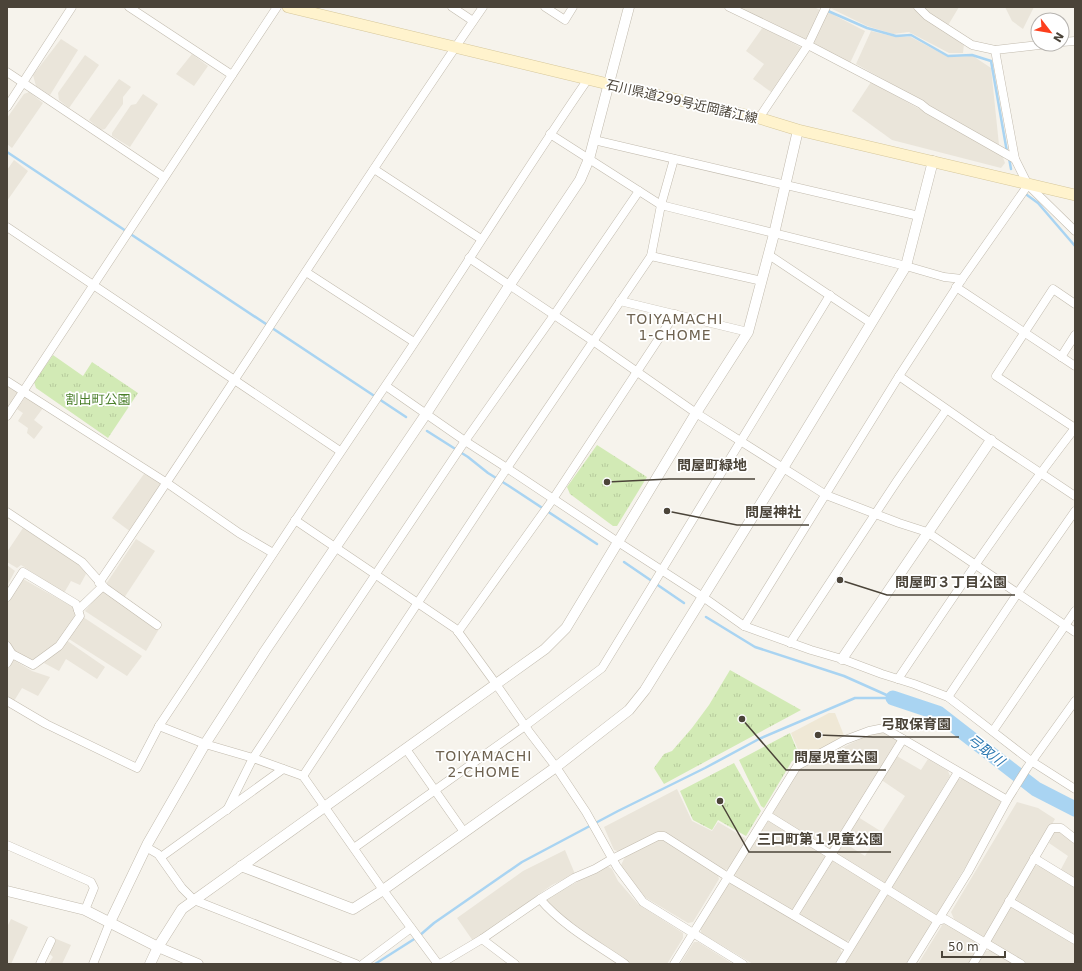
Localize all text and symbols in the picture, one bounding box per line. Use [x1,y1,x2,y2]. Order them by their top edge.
north arrow [1030,12,1070,52]
text: N [1050,30,1066,44]
street label: 石川県道299号近岡諸江線 [605,77,759,126]
district label: TOIYAMACHI 1-CHOME [626,311,723,343]
park label: 割出町公園 [65,392,131,407]
callout: 問屋町緑地 [669,453,755,479]
text: 問屋町緑地 [677,457,747,473]
callout: 問屋神社 [737,499,809,525]
text: 問屋神社 [745,504,801,520]
callout: 問屋町３丁目公園 [887,569,1015,595]
text: 問屋町３丁目公園 [895,574,1007,590]
callout: 弓取保育園 [873,711,959,737]
text: 弓取保育園 [881,716,951,732]
water label: 弓取川 [965,731,1009,770]
callout: 問屋児童公園 [786,744,886,770]
district label: TOIYAMACHI 2-CHOME [435,748,532,780]
text: 問屋児童公園 [794,749,878,765]
callout: 三口町第１児童公園 [749,826,891,852]
text: 三口町第１児童公園 [757,831,883,847]
scale bar [942,933,1005,959]
text: 50 m [948,940,979,954]

